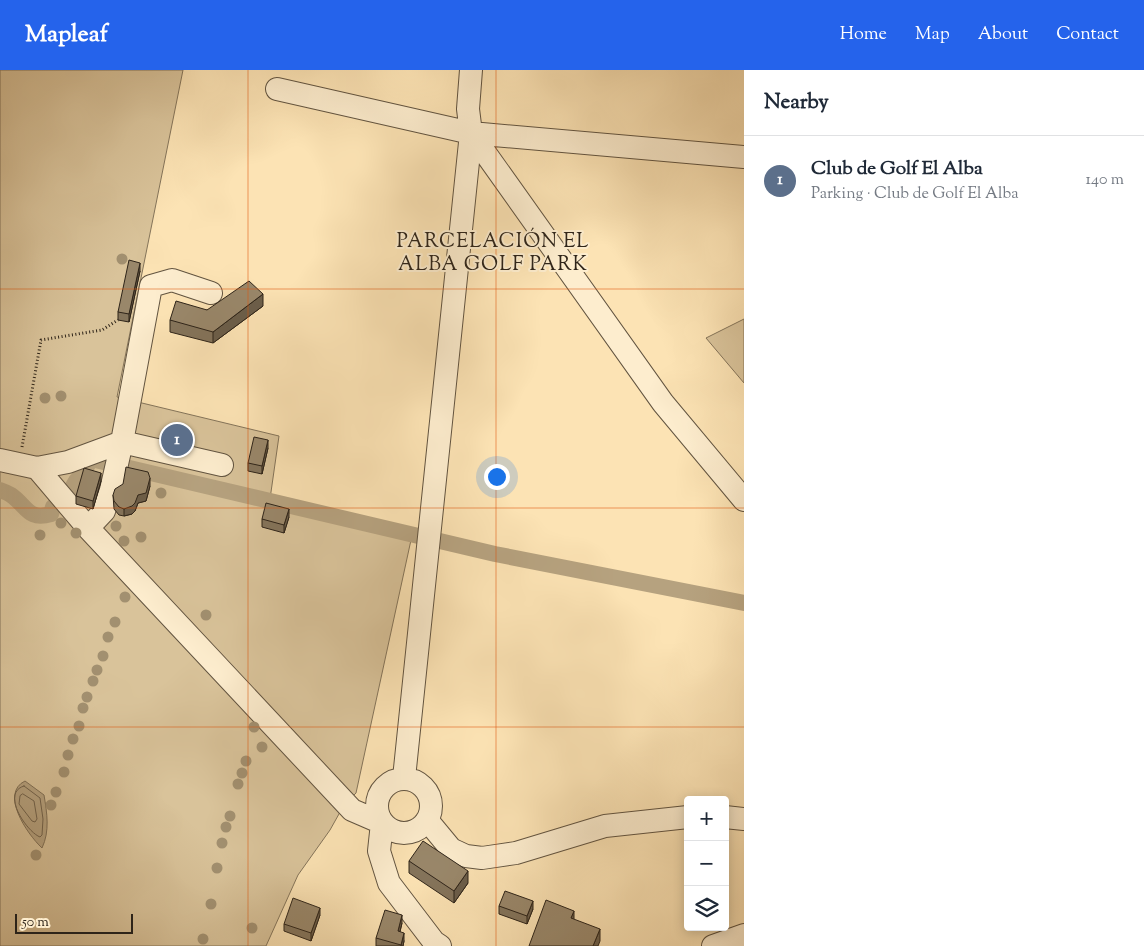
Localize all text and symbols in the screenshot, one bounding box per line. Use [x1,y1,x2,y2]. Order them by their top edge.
text: Mapleaf [25,18,108,52]
text: Home [840,22,887,48]
text: Map [915,22,950,48]
text: About [978,22,1028,48]
text: Contact [1056,22,1119,48]
text: Nearby [764,88,829,118]
text: Club de Golf El Alba [811,156,983,183]
text: 1 [777,169,783,192]
text: 140 m [1086,169,1124,192]
text: Parking · Club de Golf El Alba [811,183,1019,206]
district label: PARCELACIÓN EL ALBA GOLF PARK [397,227,589,280]
pin: 1 [161,421,193,459]
your location [484,464,510,490]
map controls [684,796,729,931]
button: + [684,796,729,841]
button: − [684,841,729,886]
button: layers [684,886,729,931]
scale bar [15,911,132,934]
text: 50 m [22,913,49,933]

